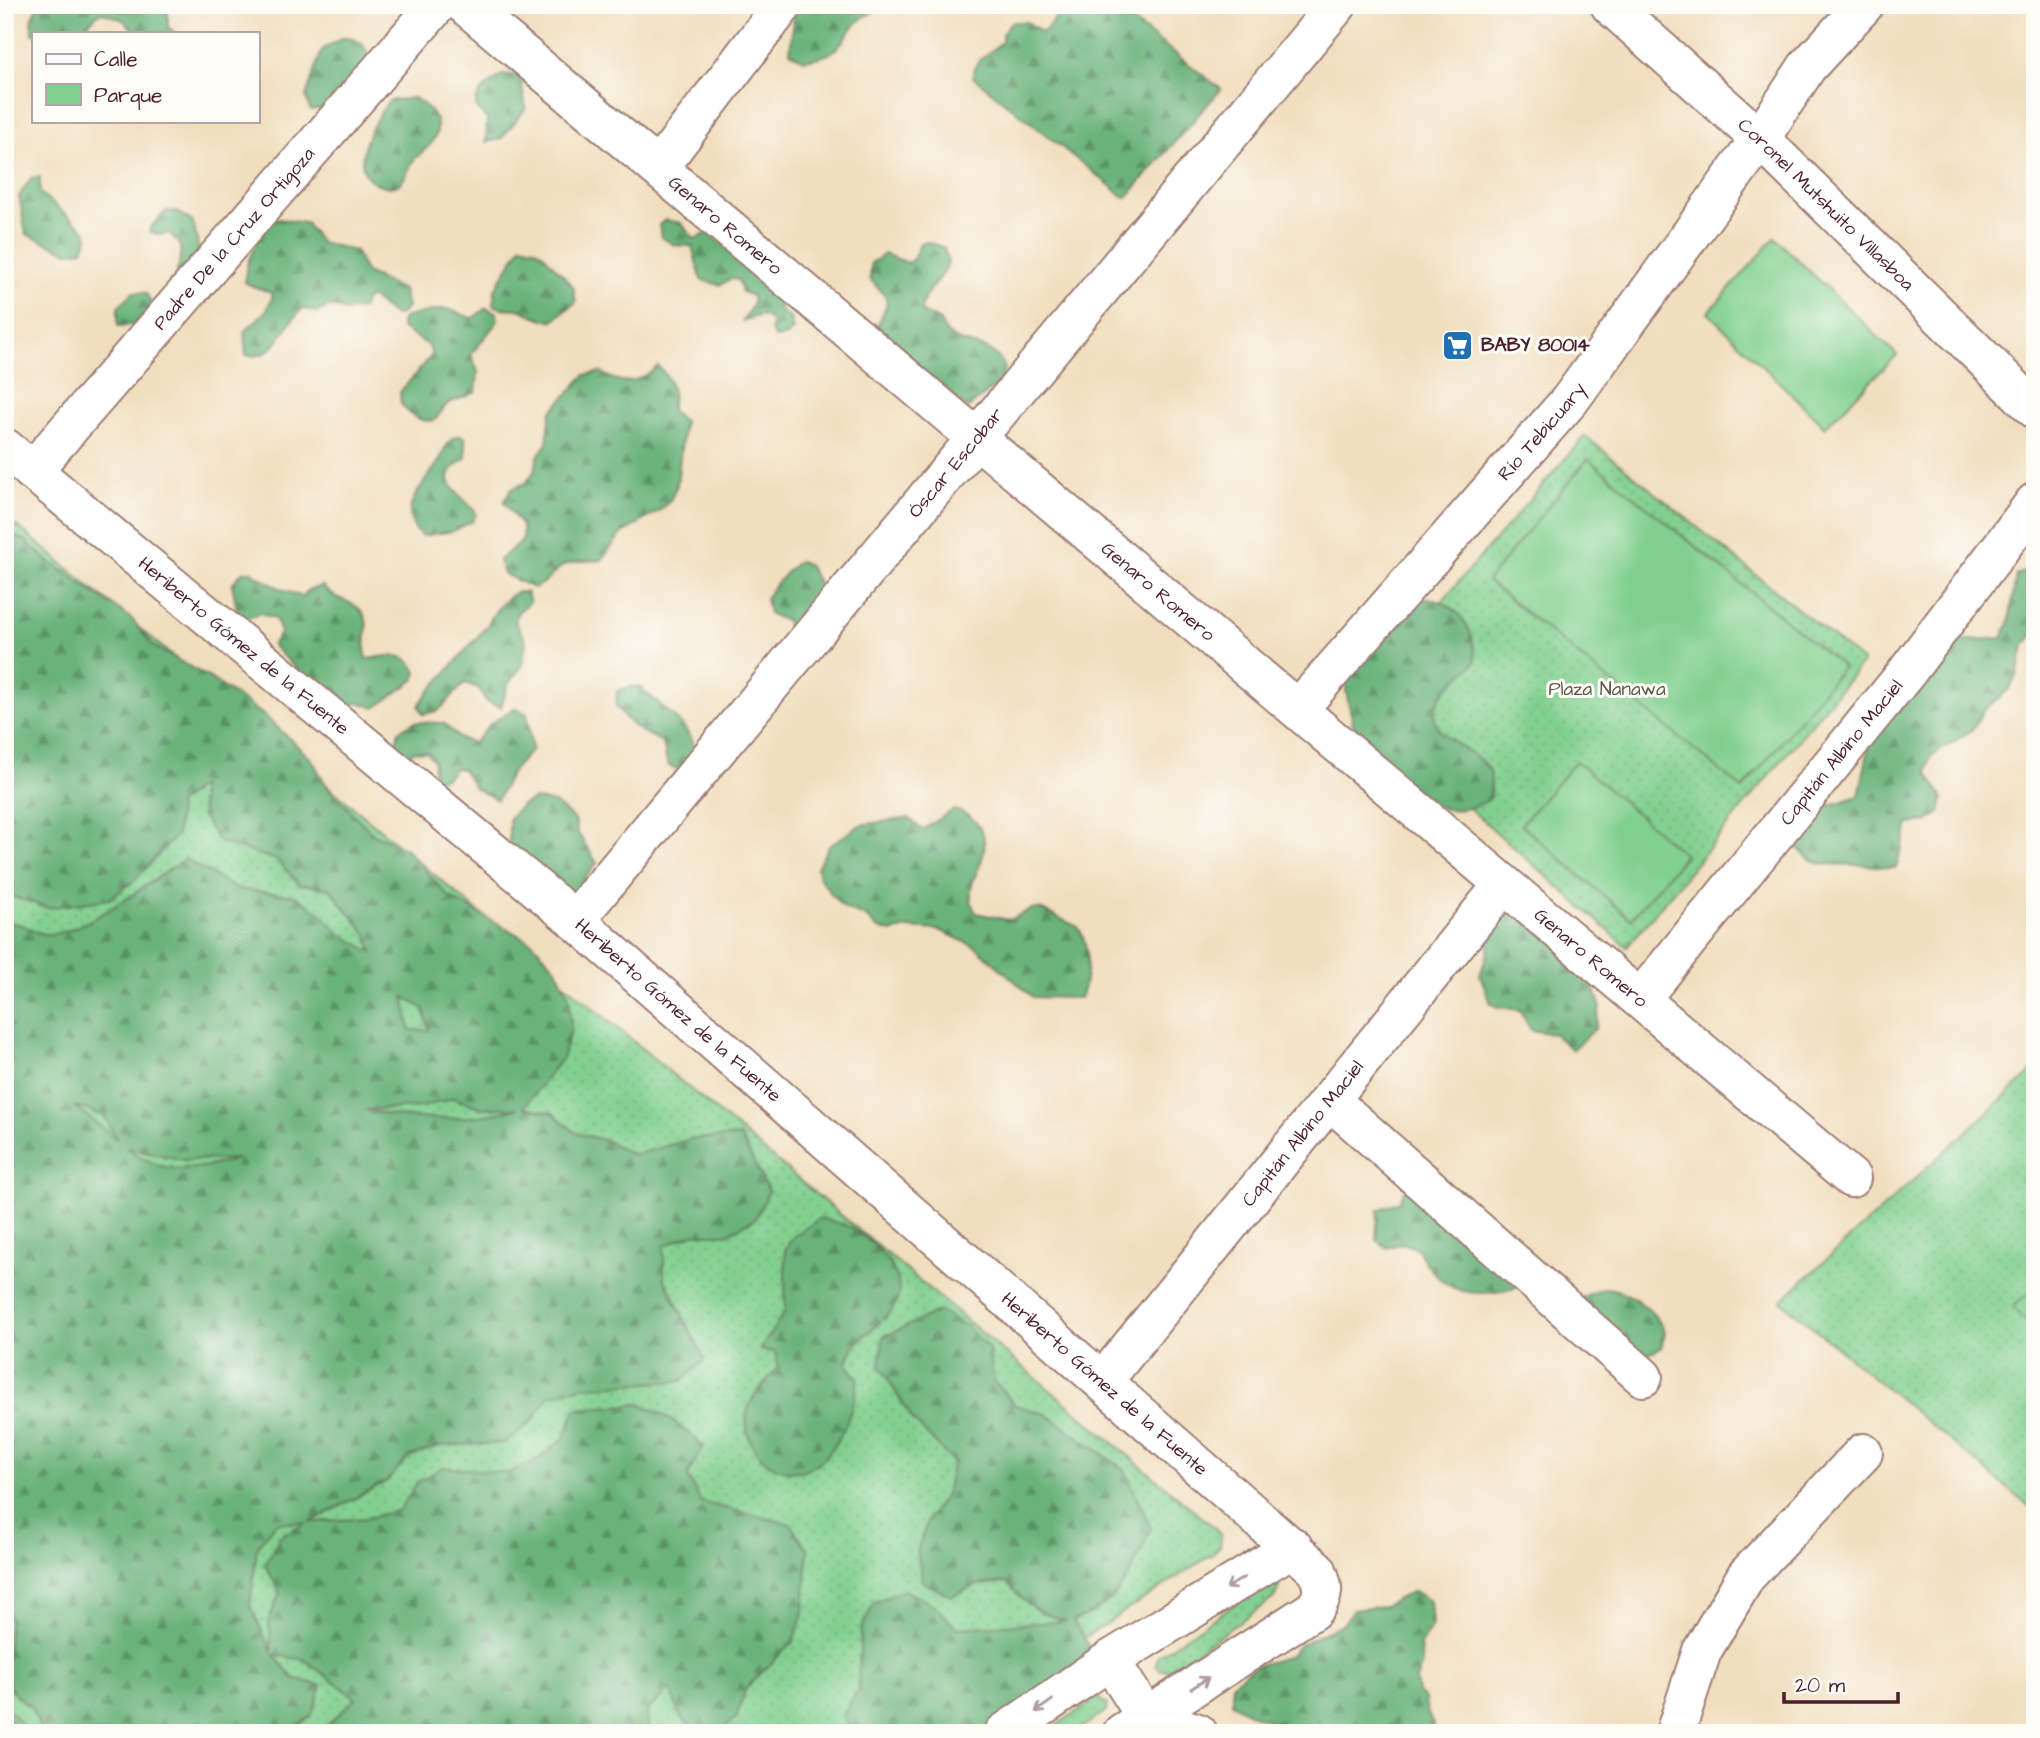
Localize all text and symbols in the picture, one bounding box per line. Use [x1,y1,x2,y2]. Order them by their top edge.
legend [32,32,259,122]
text: Calle [94,45,138,74]
text: Parque [94,81,162,110]
street label: Coronel Mutshuito Villasboa [1732,112,1921,297]
street label: Padre De la Cruz Ortigoza [147,141,321,336]
street label: Genaro Romero [662,169,788,282]
supermarket icon: BABY 80014 [1441,328,1475,362]
place label: BABY 80014 [1481,332,1590,359]
street label: Río Tebicuary [1491,376,1593,487]
street label: Óscar Escobar [902,401,1010,524]
street label: Genaro Romero [1095,535,1221,648]
street label: Heriberto Gómez de la Fuente [132,550,355,741]
street label: Capitán Albino Maciel [1774,674,1909,831]
park label: Plaza Nanawa [1548,676,1666,703]
street label: Genaro Romero [1528,902,1654,1014]
street label: Heriberto Gómez de la Fuente [569,912,787,1108]
street label: Capitán Albino Maciel [1235,1054,1370,1212]
street label: Heriberto Gómez de la Fuente [995,1286,1214,1482]
one-way arrow [1226,1575,1245,1590]
scale bar [1784,1661,1898,1705]
text: 20 m [1795,1671,1846,1700]
one-way arrow [1189,1675,1209,1689]
one-way arrow [1034,1699,1054,1713]

